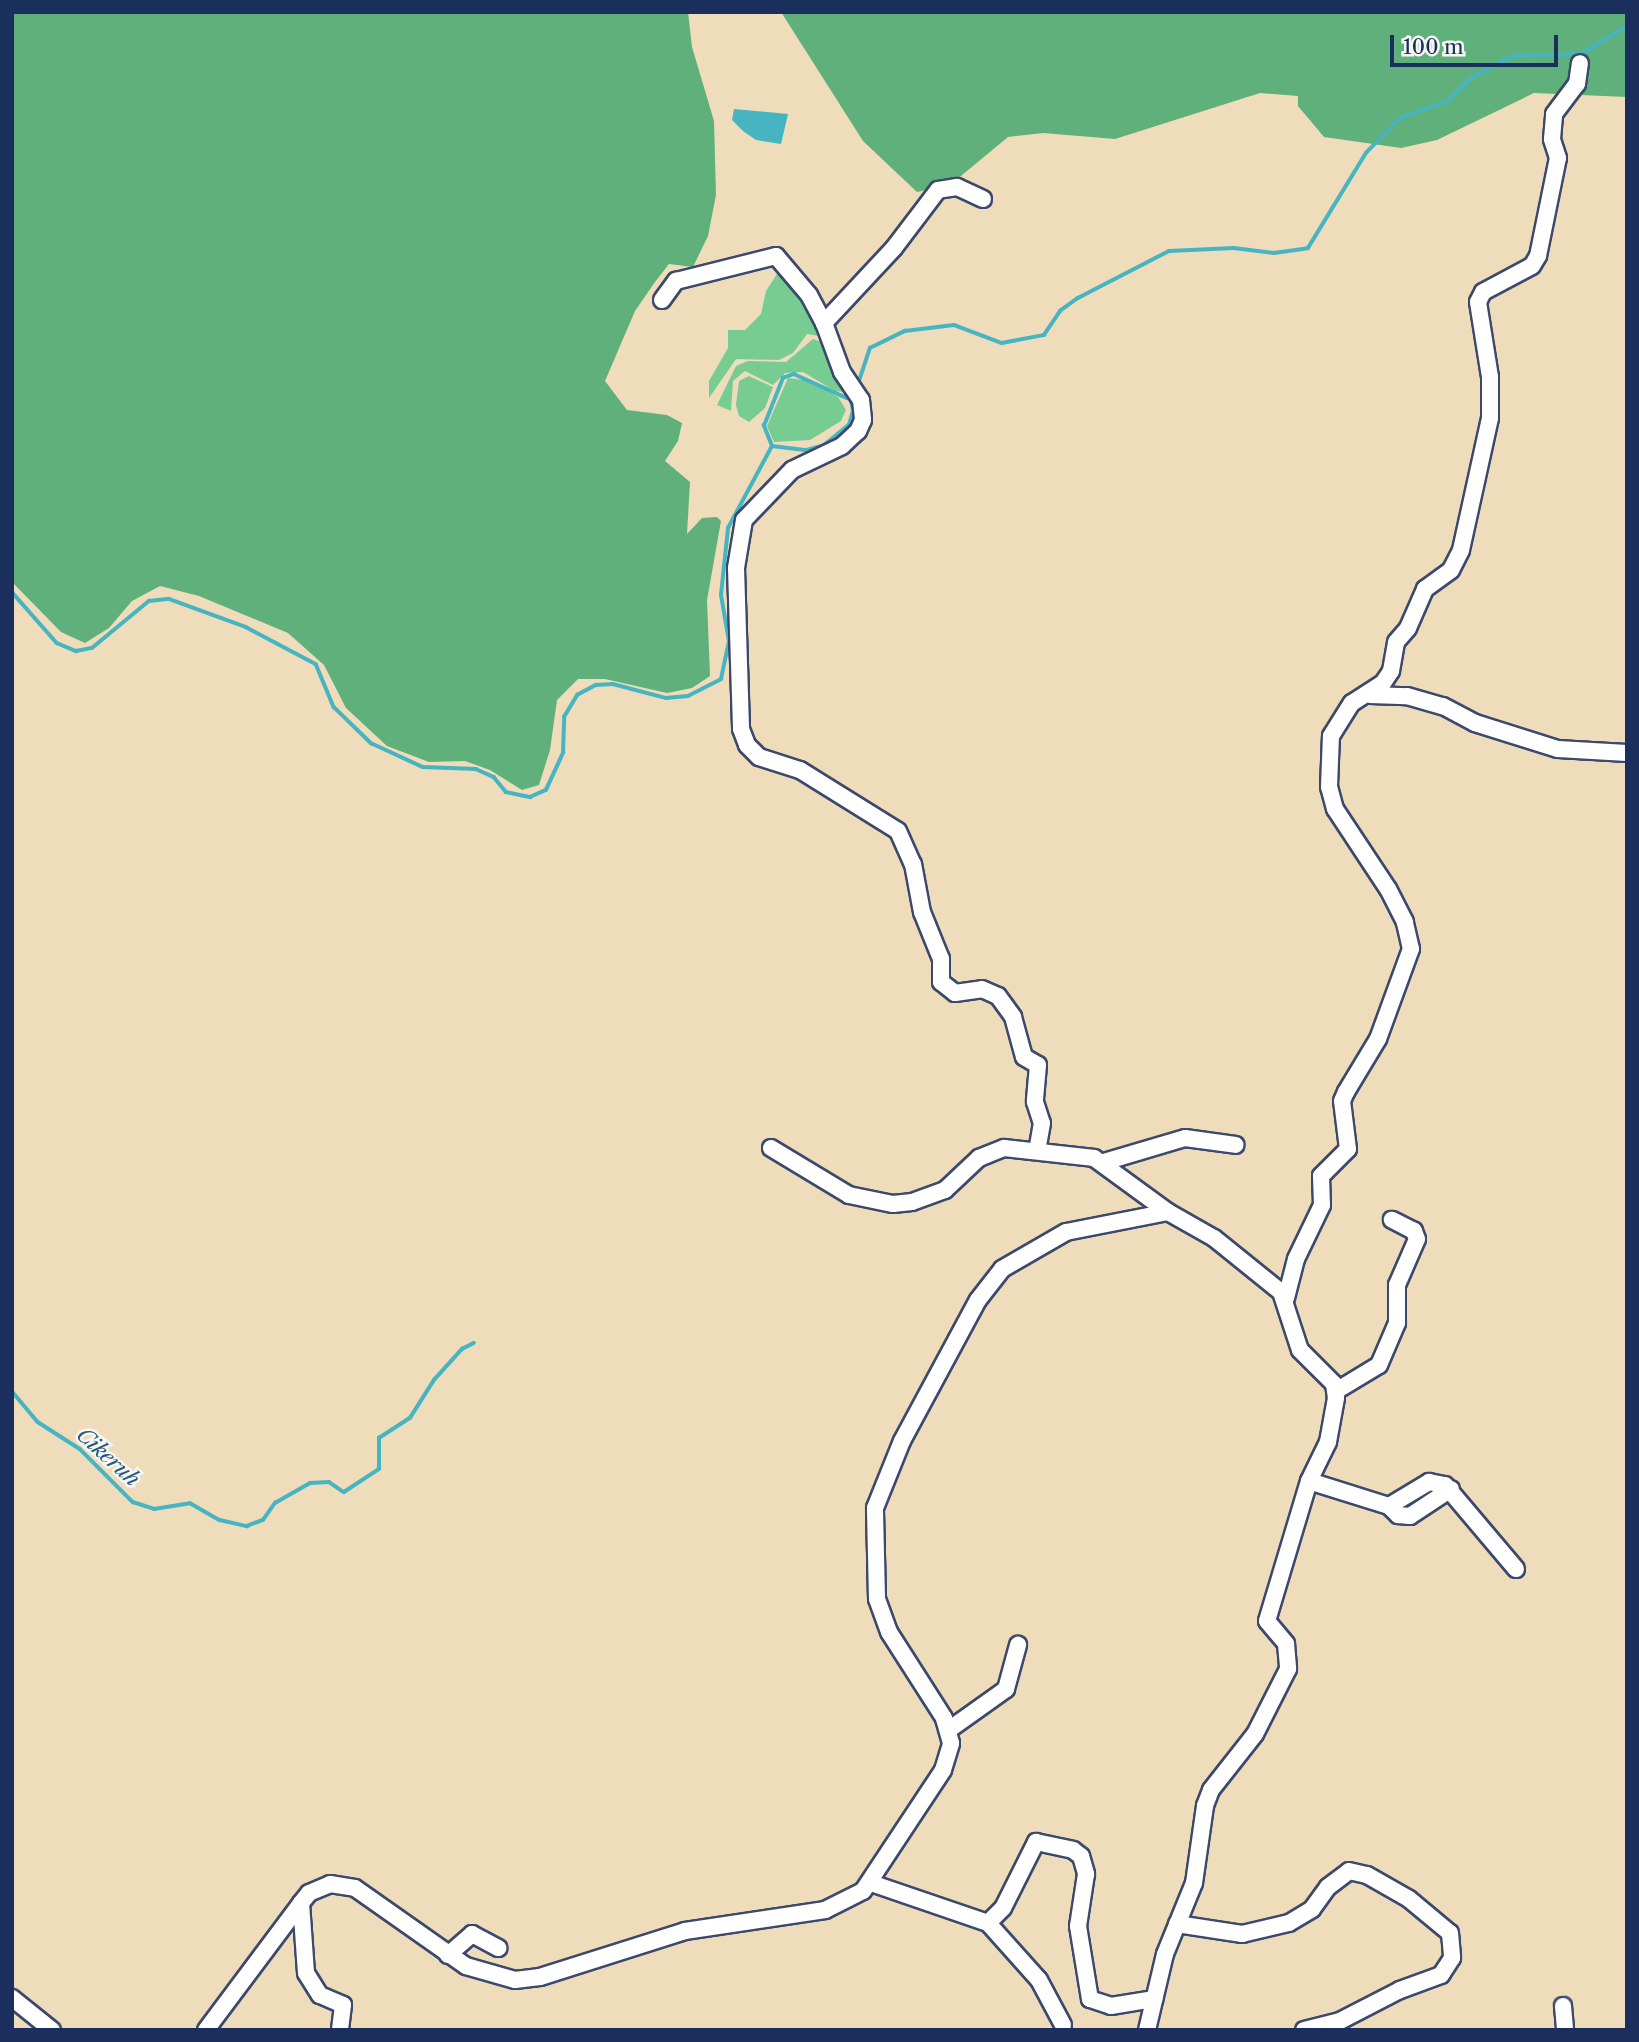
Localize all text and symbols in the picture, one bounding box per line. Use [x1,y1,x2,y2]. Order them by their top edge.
scale bar [1394,21,1562,65]
text: 100 m [1403,34,1464,59]
water label: Cikeruh [71,1422,145,1492]

